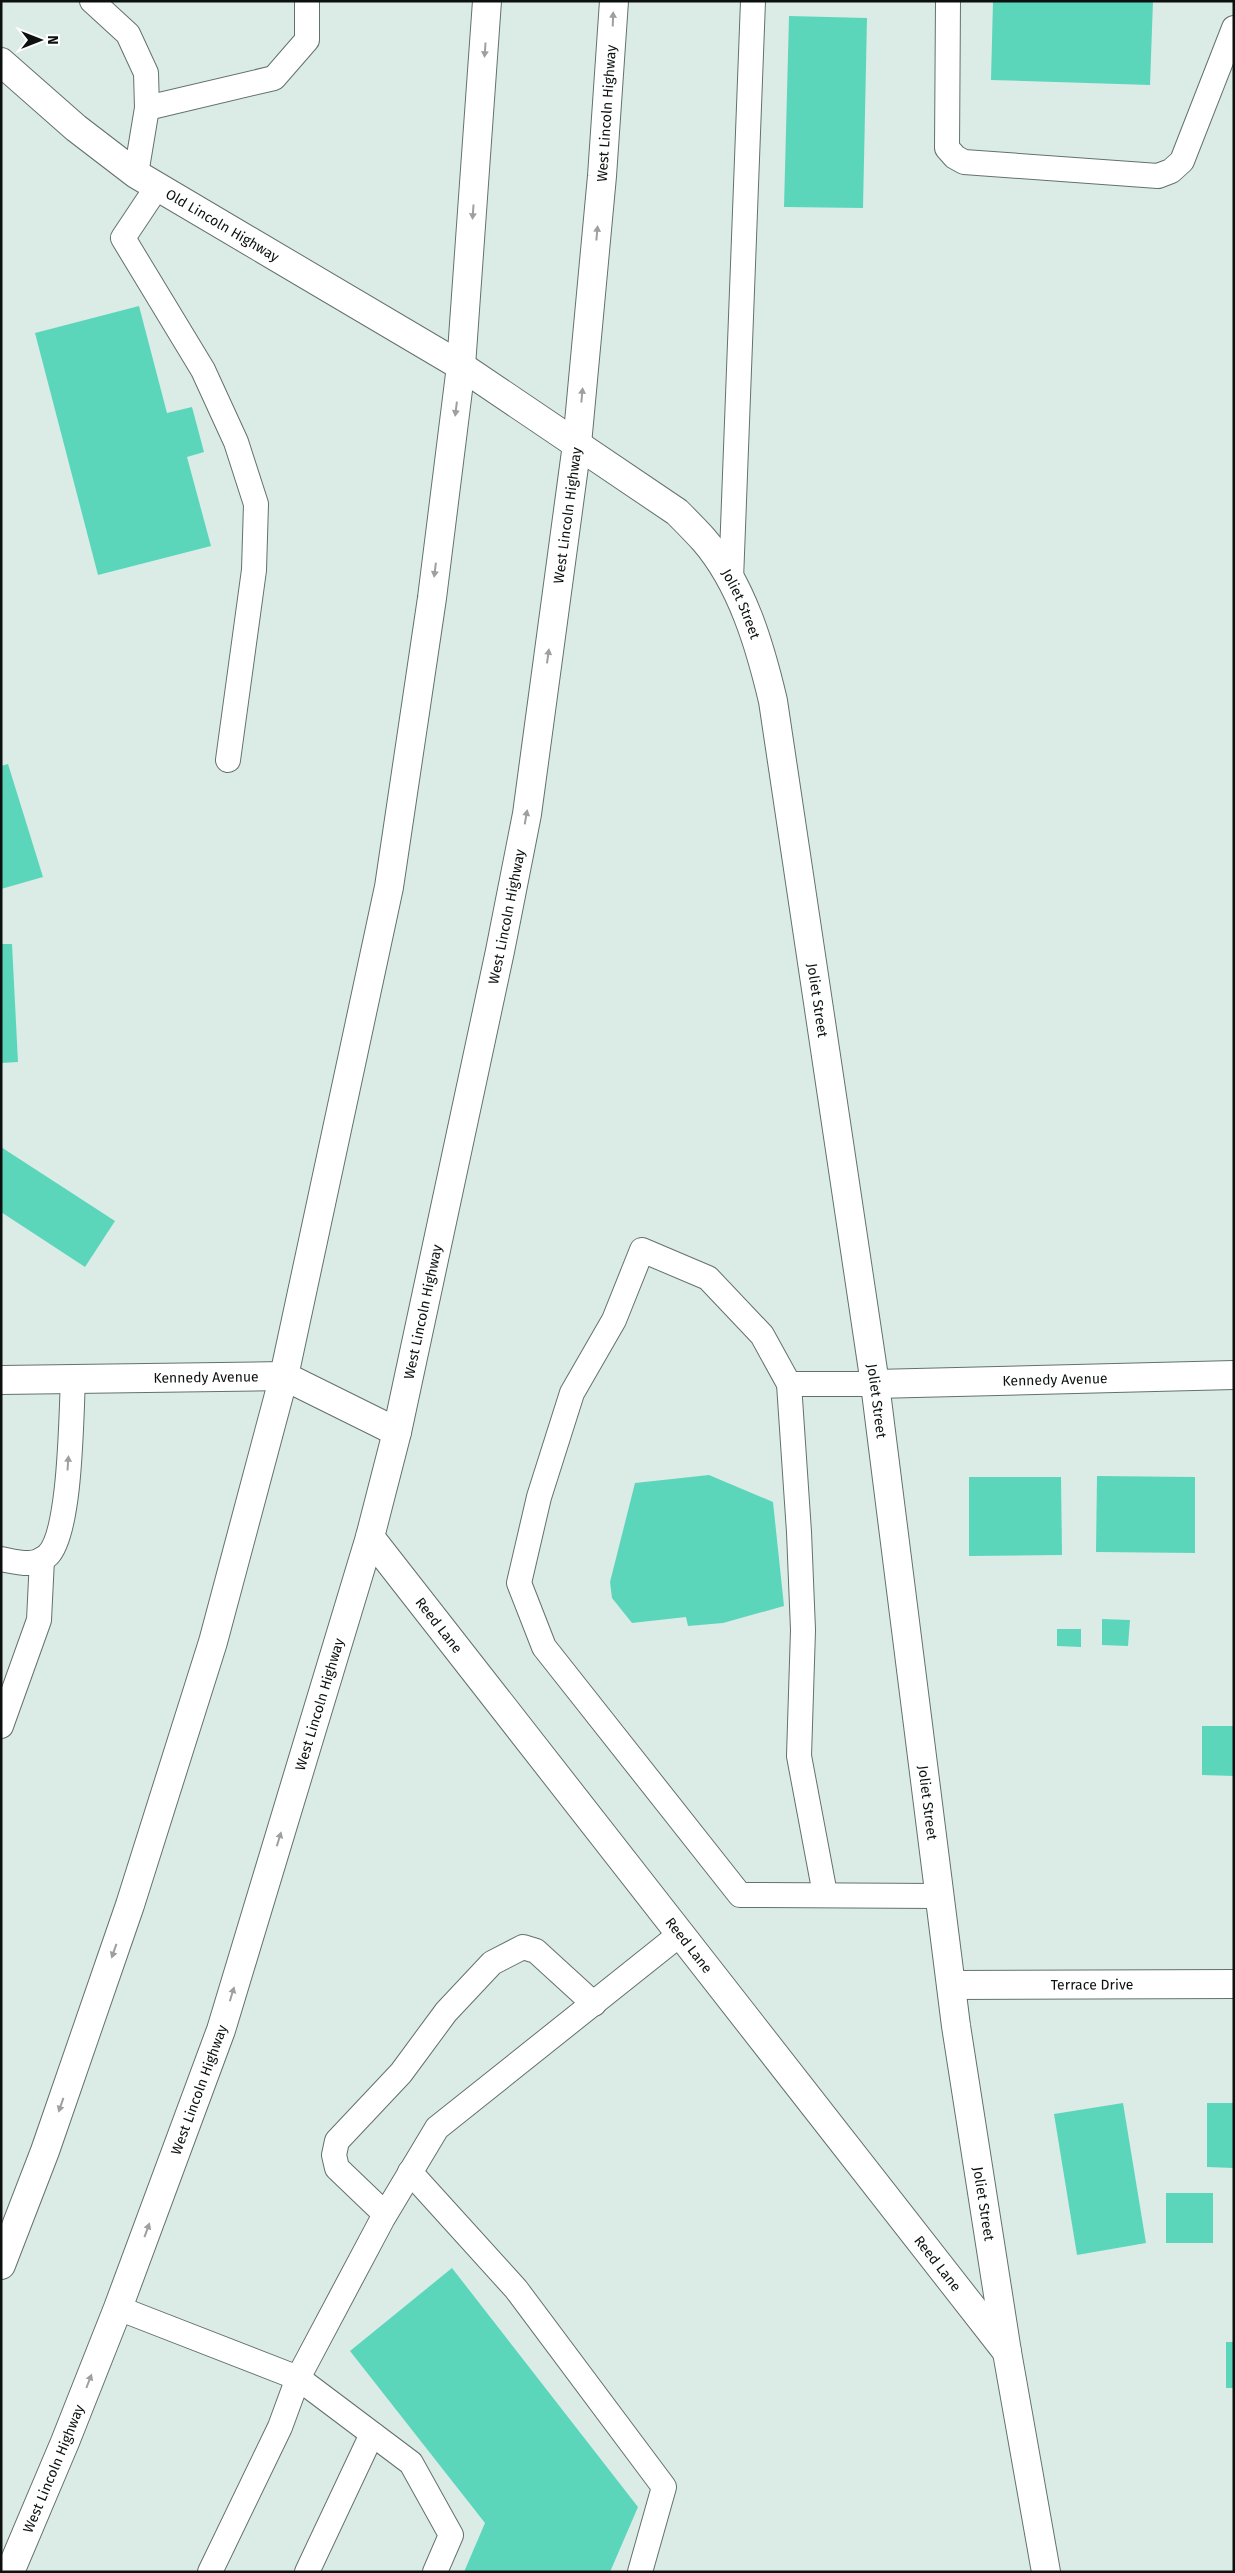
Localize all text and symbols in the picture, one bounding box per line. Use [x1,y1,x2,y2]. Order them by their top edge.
one-way arrow [610,11,618,27]
north arrow [15,15,65,65]
text: N [44,35,61,45]
one-way arrow [481,42,489,58]
street label: West Lincoln Highway [593,44,619,183]
street label: Old Lincoln Highway [163,185,282,265]
one-way arrow [468,204,476,220]
one-way arrow [593,225,601,241]
one-way arrow [578,387,586,403]
one-way arrow [452,401,460,417]
street label: West Lincoln Highway [550,446,585,585]
one-way arrow [431,562,439,578]
street label: Joliet Street [718,566,764,642]
one-way arrow [544,648,552,664]
one-way arrow [522,809,530,825]
street label: West Lincoln Highway [485,848,528,986]
street label: Joliet Street [804,962,832,1040]
street label: West Lincoln Highway [400,1243,445,1381]
street label: Joliet Street [864,1362,890,1440]
street label: Kennedy Avenue [153,1368,259,1386]
street label: Kennedy Avenue [1002,1370,1108,1389]
one-way arrow [64,1455,72,1471]
street label: Reed Lane [412,1594,466,1656]
street label: West Lincoln Highway [291,1636,347,1772]
street label: Joliet Street [915,1764,941,1842]
one-way arrow [275,1831,283,1846]
street label: Reed Lane [662,1914,716,1976]
one-way arrow [110,1944,117,1959]
street label: Terrace Drive [1051,1976,1133,1993]
one-way arrow [228,1987,236,2002]
street label: West Lincoln Highway [167,2023,231,2157]
one-way arrow [57,2098,65,2113]
street label: Joliet Street [970,2165,998,2243]
one-way arrow [144,2222,151,2237]
street label: Reed Lane [911,2232,965,2295]
one-way arrow [86,2374,93,2389]
street label: West Lincoln Highway [19,2402,87,2535]

